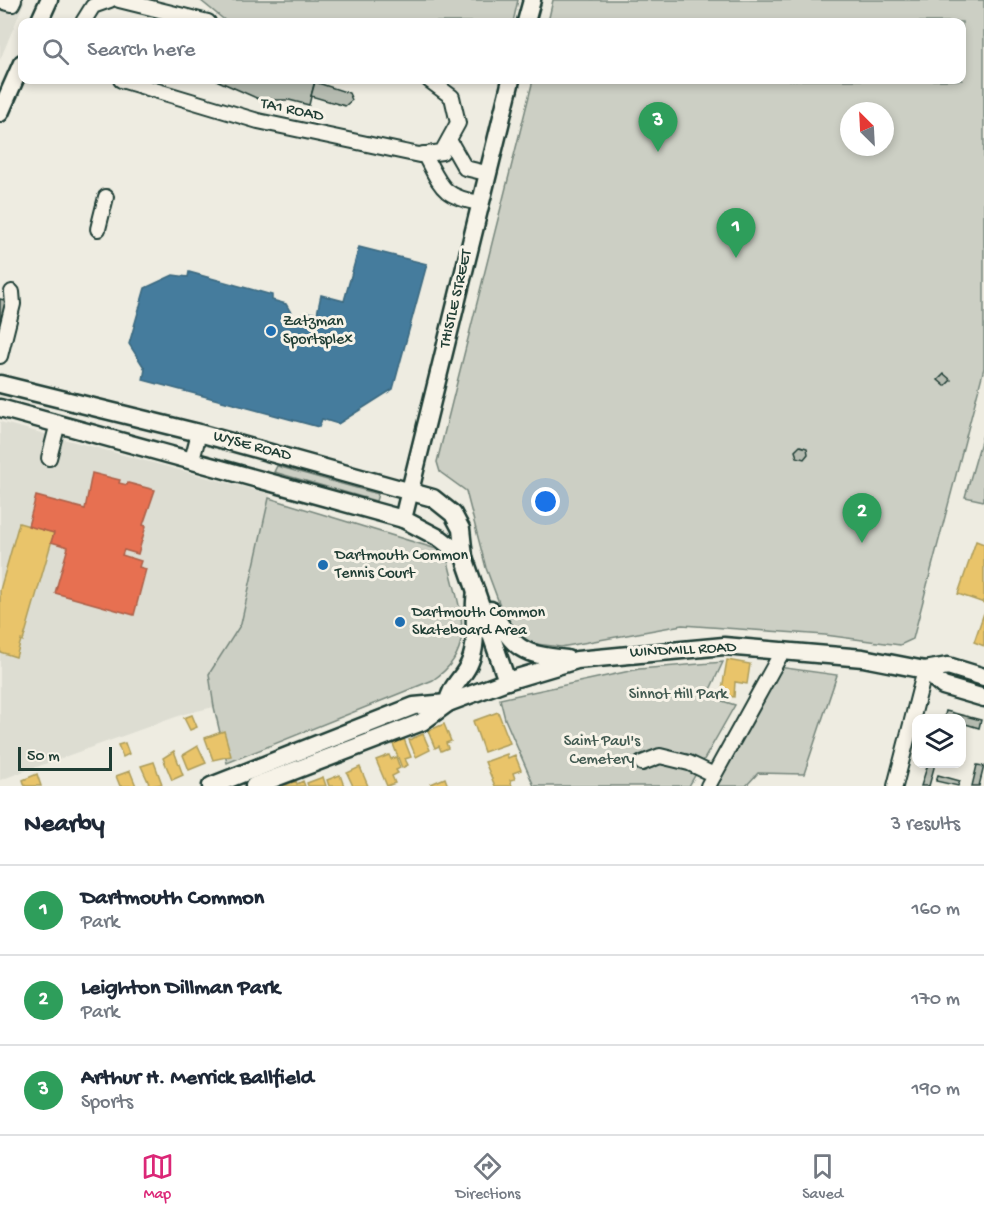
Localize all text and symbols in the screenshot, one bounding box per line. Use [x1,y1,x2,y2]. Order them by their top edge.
search box [18,18,966,84]
icon: search [39,35,72,68]
text: Search here [87,38,195,64]
street label: TA1 ROAD [258,95,326,127]
pin: 3 [638,102,678,152]
north arrow [840,102,894,156]
pin: 1 [716,208,756,258]
street label: THISTLE STREET [436,247,478,351]
place label: Zatzman Sportsplex [283,313,353,350]
marker: Zatzman Sportsplex [264,324,278,338]
street label: WYSE ROAD [211,427,294,467]
your location [531,487,560,516]
pin: 2 [842,494,882,543]
place label: Dartmouth Common Tennis Court [334,547,469,584]
marker: Dartmouth Common Tennis Court [316,558,330,572]
place label: Dartmouth Common Skateboard Area [411,604,546,641]
marker: Dartmouth Common Skateboard Area [393,615,407,629]
street label: WINDMILL ROAD [629,639,737,663]
park label: Sinnot Hill Park [629,686,729,705]
map controls [912,714,966,768]
button: layers [912,714,966,768]
park label: Saint Paul's Cemetery [564,733,641,770]
scale bar [18,744,112,772]
text: 50 m [27,748,60,767]
text: Nearby [24,810,105,841]
text: 3 results [891,814,960,837]
text: Dartmouth Common [81,886,264,912]
text: 1 [39,899,48,922]
text: 160 m [911,899,960,922]
text: Park [81,912,119,935]
text: Leighton Dillman Park [81,976,280,1002]
text: 2 [39,989,48,1012]
text: 170 m [911,989,960,1012]
text: Park [81,1002,119,1025]
text: Arthur H. Merrick Ballfield [81,1066,314,1092]
text: 3 [38,1079,49,1102]
text: 190 m [912,1079,960,1102]
text: Sports [81,1092,133,1115]
tab: Map [141,1150,174,1205]
tab: Directions [455,1150,521,1205]
tab: Saved [802,1150,843,1205]

